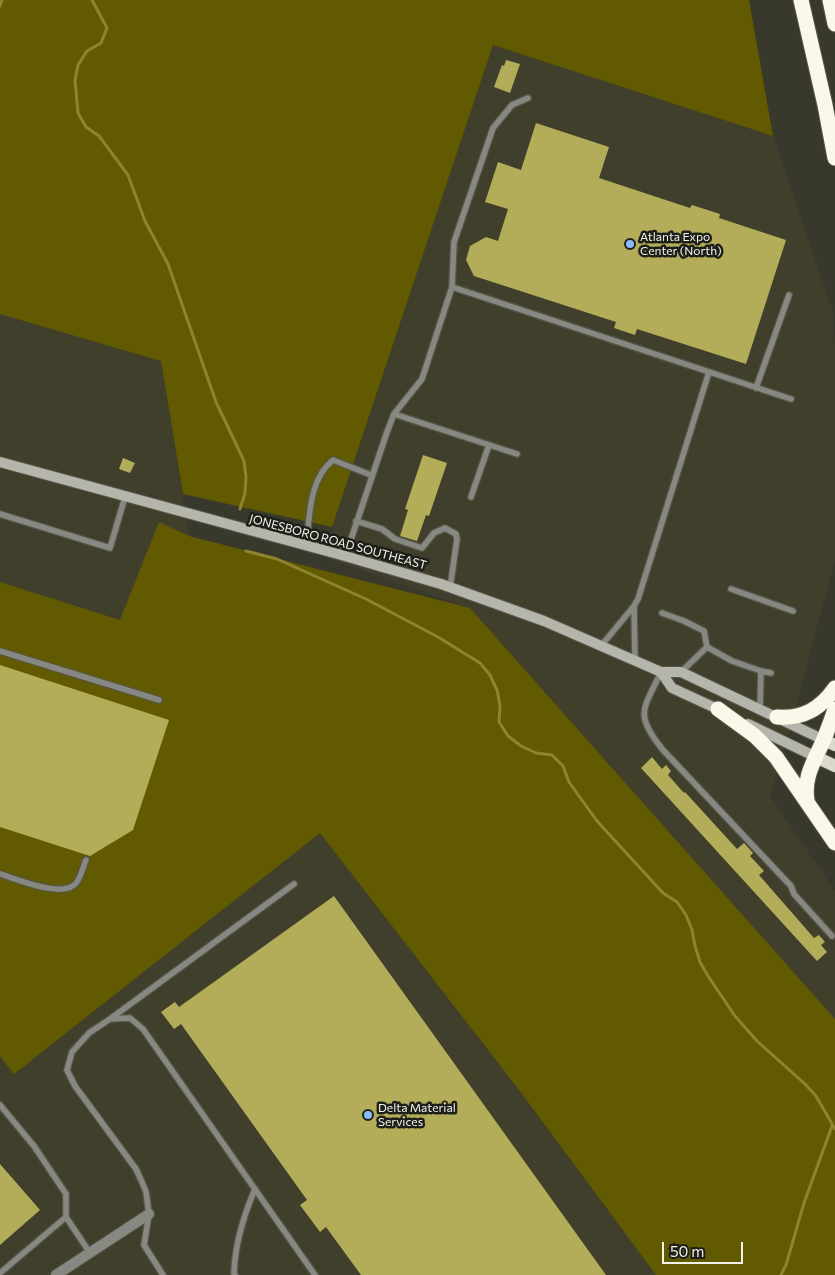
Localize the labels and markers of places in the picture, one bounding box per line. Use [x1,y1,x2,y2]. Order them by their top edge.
place label: Atlanta Expo Center (North) [640,230,722,258]
marker: Atlanta Expo Center (North) [624,238,636,250]
place label: Delta Material Services [378,1101,456,1129]
marker: Delta Material Services [362,1109,374,1121]

